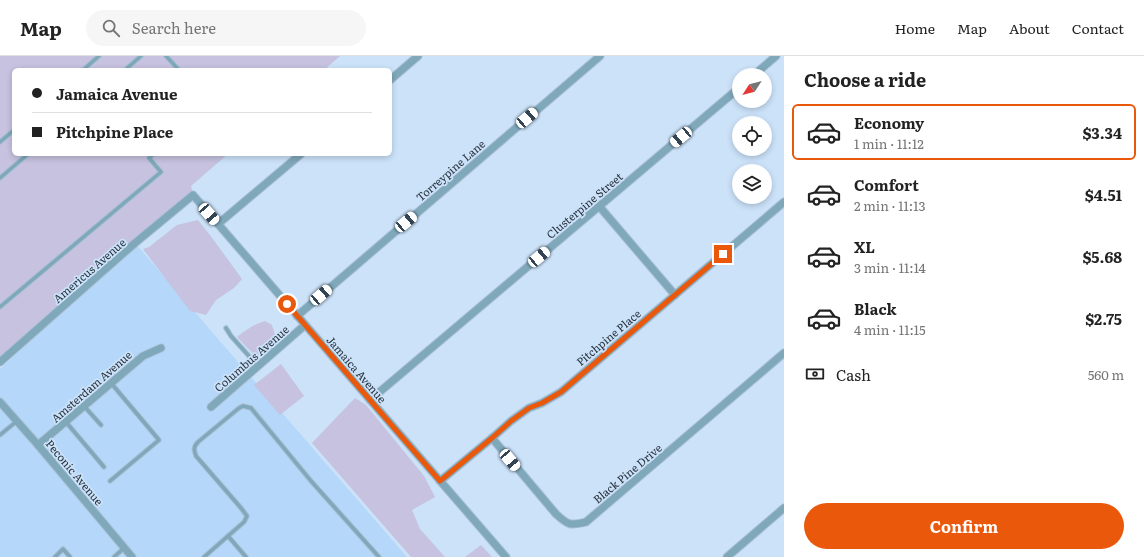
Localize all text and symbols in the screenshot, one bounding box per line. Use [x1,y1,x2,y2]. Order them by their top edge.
search box [86,10,366,46]
text: Map [20,14,62,42]
text: Search here [132,16,216,39]
icon: search [100,17,122,39]
text: Home [895,18,935,38]
text: Map [957,18,987,38]
text: About [1009,18,1050,38]
text: Contact [1072,18,1124,38]
text: Choose a ride [804,66,926,93]
north arrow [732,68,772,108]
map controls [732,68,772,204]
text: Jamaica Avenue [56,82,178,105]
car [514,106,540,130]
text: Economy [854,111,924,134]
icon: car [806,114,842,150]
button: locate [732,116,772,156]
text: Pitchpine Place [56,120,173,143]
text: $3.34 [1082,121,1122,144]
car [668,125,694,149]
text: 1 min · 11:12 [854,134,924,153]
street label: Torreypine Lane [412,135,488,205]
button: layers [732,164,772,204]
street label: Clusterpine Street [542,168,626,242]
text: Comfort [854,173,919,196]
icon: car [806,176,842,212]
text: $4.51 [1085,183,1122,206]
text: 2 min · 11:13 [854,196,926,215]
car [197,201,221,227]
car [393,210,419,234]
street label: Americus Avenue [49,234,129,306]
text: XL [854,235,875,258]
icon: car [806,238,842,274]
car [526,245,552,269]
route end [714,245,732,263]
text: $5.68 [1082,245,1122,268]
text: 3 min · 11:14 [854,258,926,277]
car [308,283,334,307]
route start [278,295,296,313]
text: Black [854,297,897,320]
icon: car [806,300,842,336]
street label: Pitchpine Place [572,305,644,369]
text: $2.75 [1085,307,1122,330]
text: 4 min · 11:15 [854,320,926,339]
street label: Columbus Avenue [210,321,292,395]
street label: Jamaica Avenue [323,332,391,406]
street label: Amsterdam Avenue [47,346,135,426]
icon: cash [804,363,826,385]
text: Cash [836,363,871,386]
text: 560 m [1088,365,1124,384]
street label: Peconic Avenue [43,436,107,509]
street label: Black Pine Drive [589,439,665,507]
car [498,447,522,473]
button: Confirm [804,503,1124,549]

